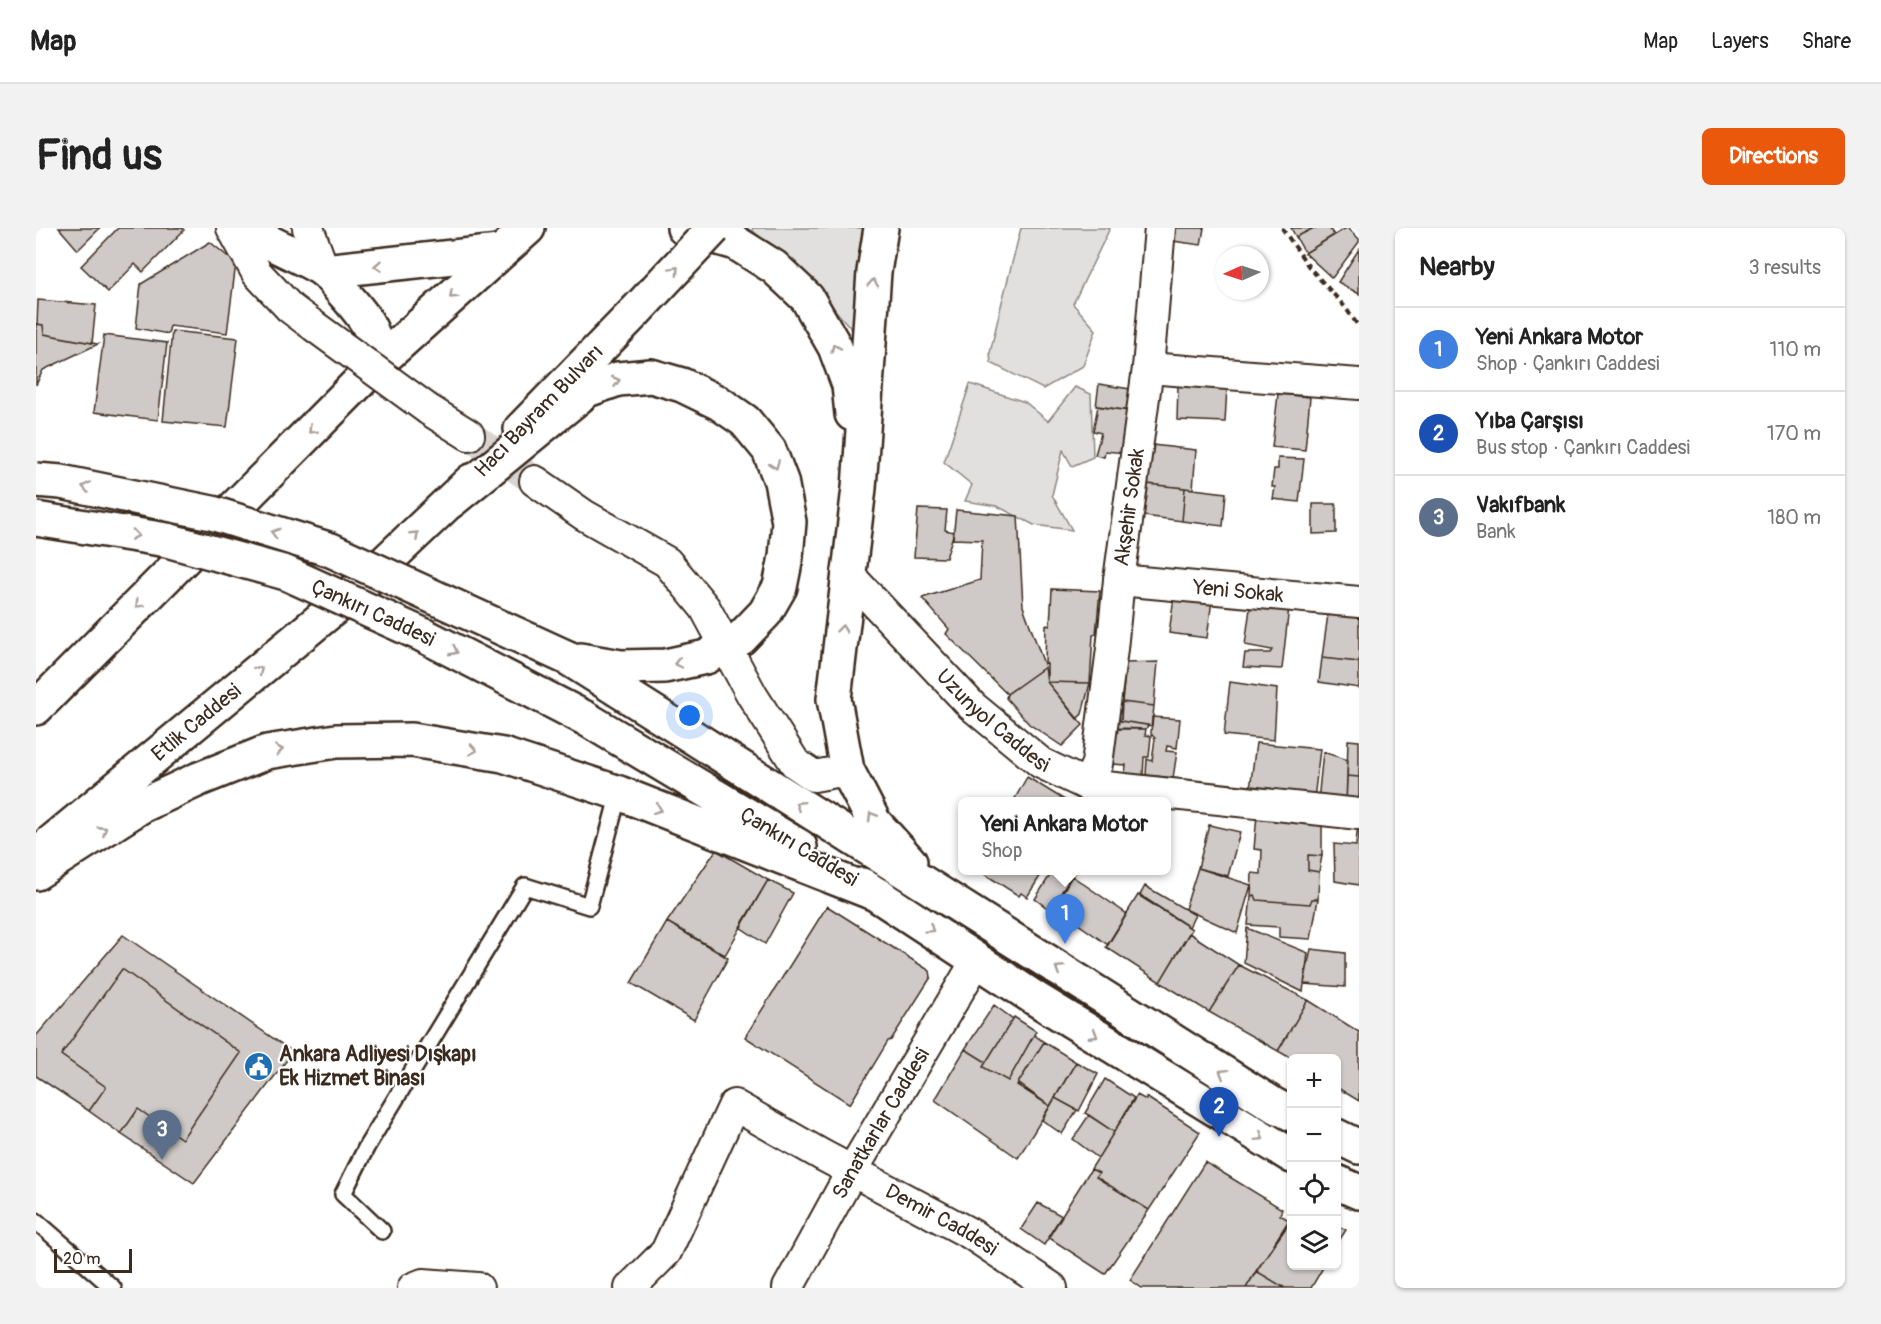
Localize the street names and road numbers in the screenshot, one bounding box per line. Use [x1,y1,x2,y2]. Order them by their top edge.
street label: Hacı Bayram Bulvarı [469,339,609,483]
street label: Akşehir Sokak [1108,446,1150,568]
street label: Çankırı Caddesi [307,573,440,653]
street label: Yeni Sokak [1191,573,1285,609]
street label: Uzunyol Caddesi [930,663,1054,779]
street label: Etlik Caddesi [146,677,247,767]
street label: Çankırı Caddesi [735,801,863,893]
street label: Sanatkarlar Caddesi [826,1043,936,1204]
street label: Demir Caddesi [881,1178,1003,1262]

